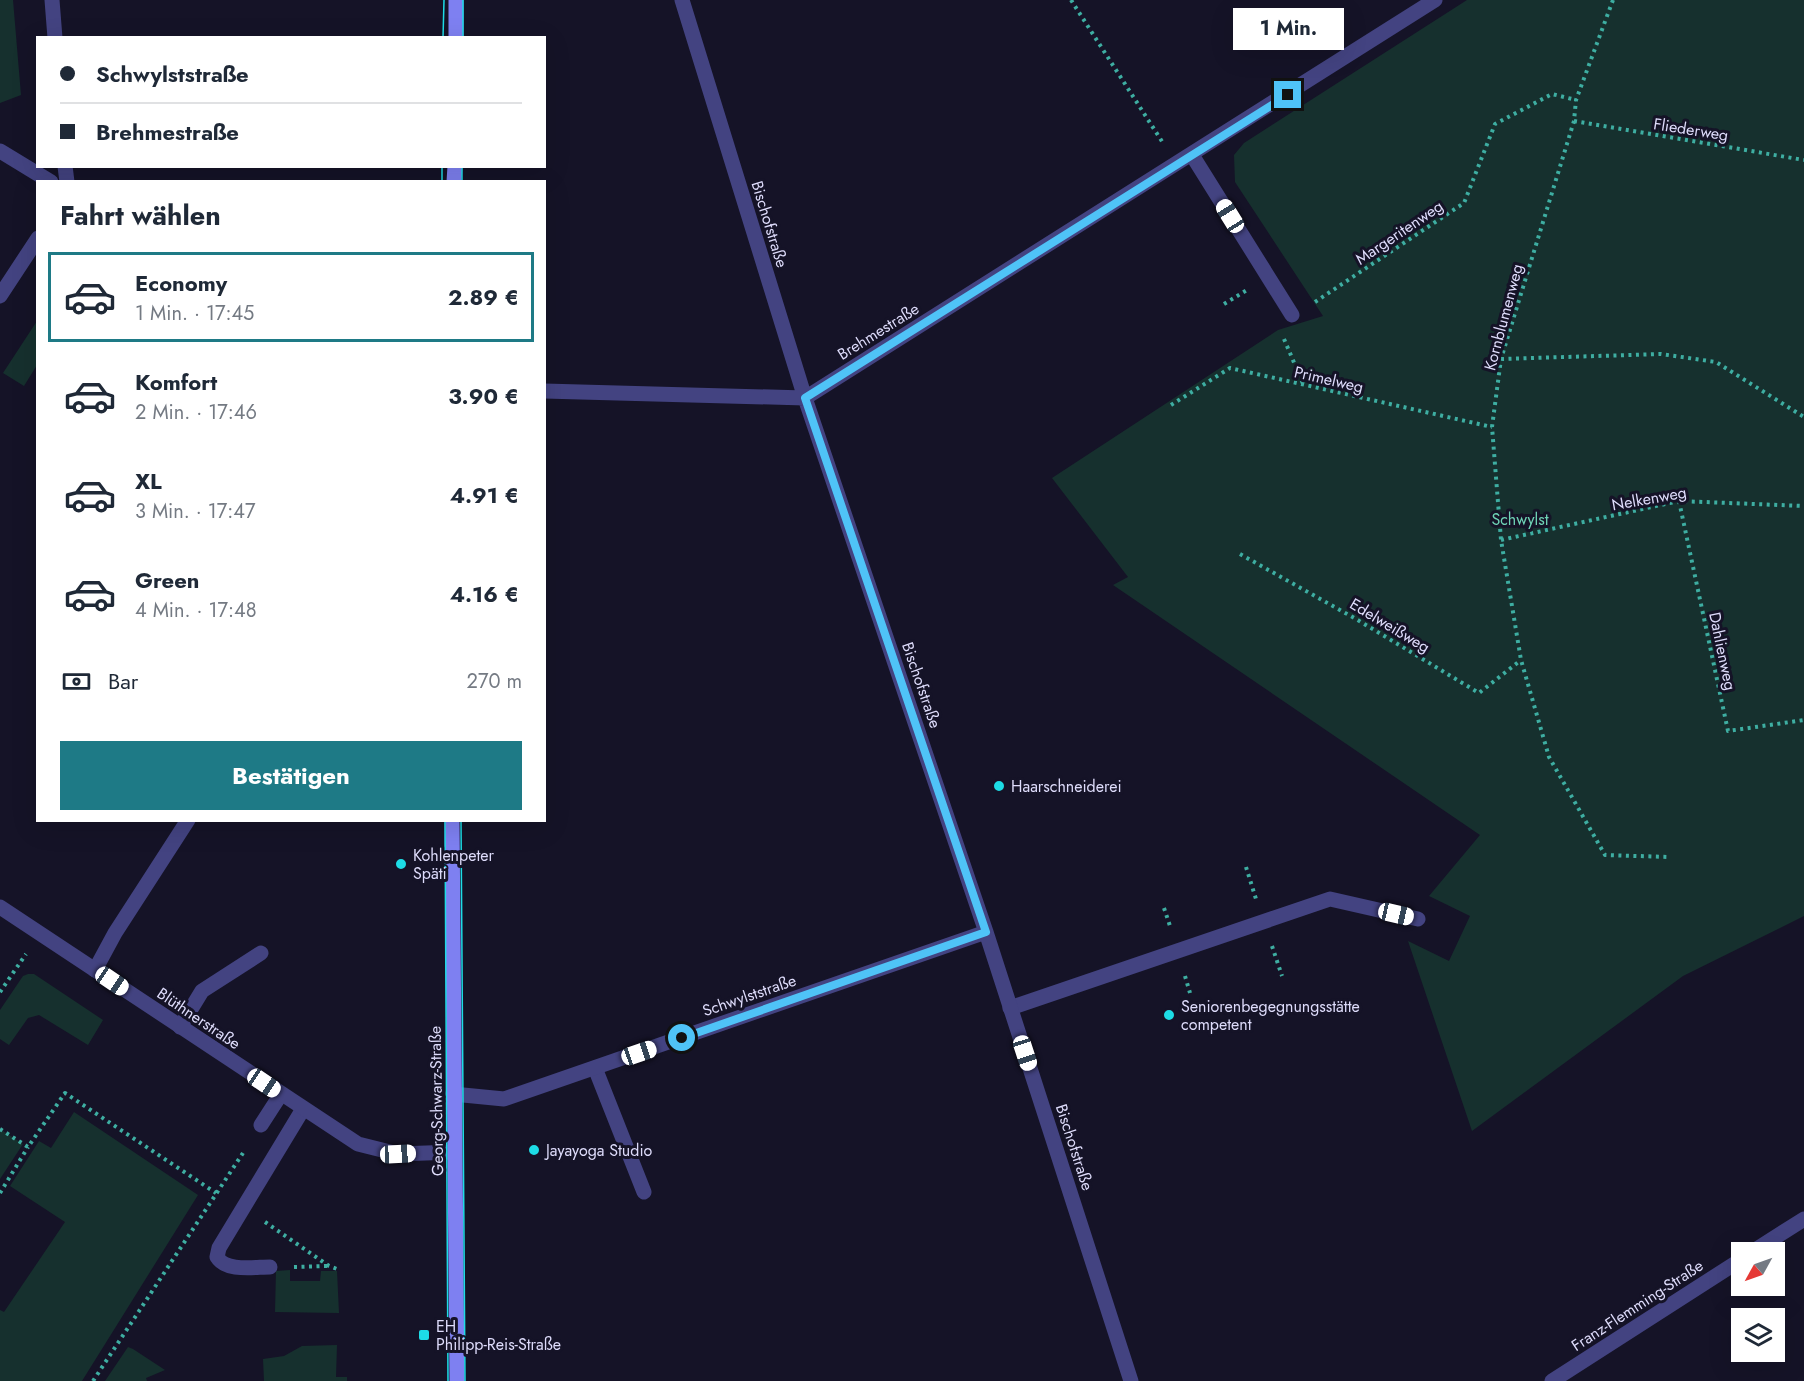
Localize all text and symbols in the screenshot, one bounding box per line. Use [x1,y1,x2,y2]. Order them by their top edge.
callout: 1 Min. [1232,8,1344,50]
text: 1 Min. [1260,14,1317,43]
text: Schwylststraße [96,58,249,90]
route end [1274,81,1301,108]
street label: Fliederweg [1652,112,1730,147]
text: Brehmestraße [96,116,239,148]
street label: Bischofstraße [745,178,794,270]
street label: Margeritenweg [1351,195,1448,270]
text: Fahrt wählen [60,196,221,235]
car [1213,196,1247,236]
street label: Kornblumenweg [1478,261,1529,373]
text: Economy [135,267,227,299]
icon: car [63,270,117,324]
text: 2.89 € [448,281,519,313]
street label: Brehmestraße [833,297,923,366]
text: 1 Min. · 17:45 [135,299,254,328]
street label: Primelweg [1292,360,1366,399]
text: Komfort [135,366,217,398]
icon: car [63,369,117,423]
text: 3.90 € [448,380,519,412]
text: 2 Min. · 17:46 [135,398,257,427]
text: XL [135,465,162,497]
icon: car [63,468,117,522]
text: 4.91 € [450,479,519,511]
street label: Nelkenweg [1610,481,1688,516]
text: 3 Min. · 17:47 [135,497,255,526]
park label: Schwylst [1491,508,1549,531]
text: Green [135,564,199,596]
icon: car [63,567,117,621]
text: 4.16 € [450,578,519,610]
street label: Edelweißweg [1345,592,1434,658]
text: 4 Min. · 17:48 [135,596,257,625]
street label: Dahlienweg [1703,610,1742,692]
street label: Bischofstraße [896,639,947,731]
icon: cash [60,665,93,698]
text: Bar [108,665,138,697]
text: 270 m [467,667,522,696]
button: Bestätigen [60,741,522,810]
place label: Haarschneiderei [1011,775,1122,798]
marker: Haarschneiderei [992,779,1006,793]
place label: Kohlenpeter Späti [413,844,494,885]
marker: Kohlenpeter Späti [394,857,408,871]
car [1376,901,1416,927]
car [92,963,132,999]
street label: Schwylststraße [699,969,799,1022]
street label: Blüthnerstraße [152,982,245,1055]
place label: Seniorenbegegnungsstätte competent [1181,995,1360,1036]
marker: Seniorenbegegnungsstätte competent [1162,1008,1176,1022]
route start [668,1024,695,1051]
street label: Georg-Schwarz-Straße [424,1026,449,1176]
car [1011,1033,1039,1073]
car [619,1039,659,1067]
car [244,1065,284,1101]
street label: Bischofstraße [1050,1101,1099,1193]
place label: Jayayoga Studio [544,1139,653,1162]
marker: Jayayoga Studio [527,1143,541,1157]
car [380,1144,416,1164]
north arrow [1731,1242,1785,1296]
map controls [1731,1242,1785,1362]
street label: Franz-Flemming-Straße [1567,1254,1708,1357]
button: layers [1731,1308,1785,1362]
place label: EH Philipp-Reis-Straße [436,1315,561,1356]
marker: EH Philipp-Reis-Straße [417,1328,431,1342]

